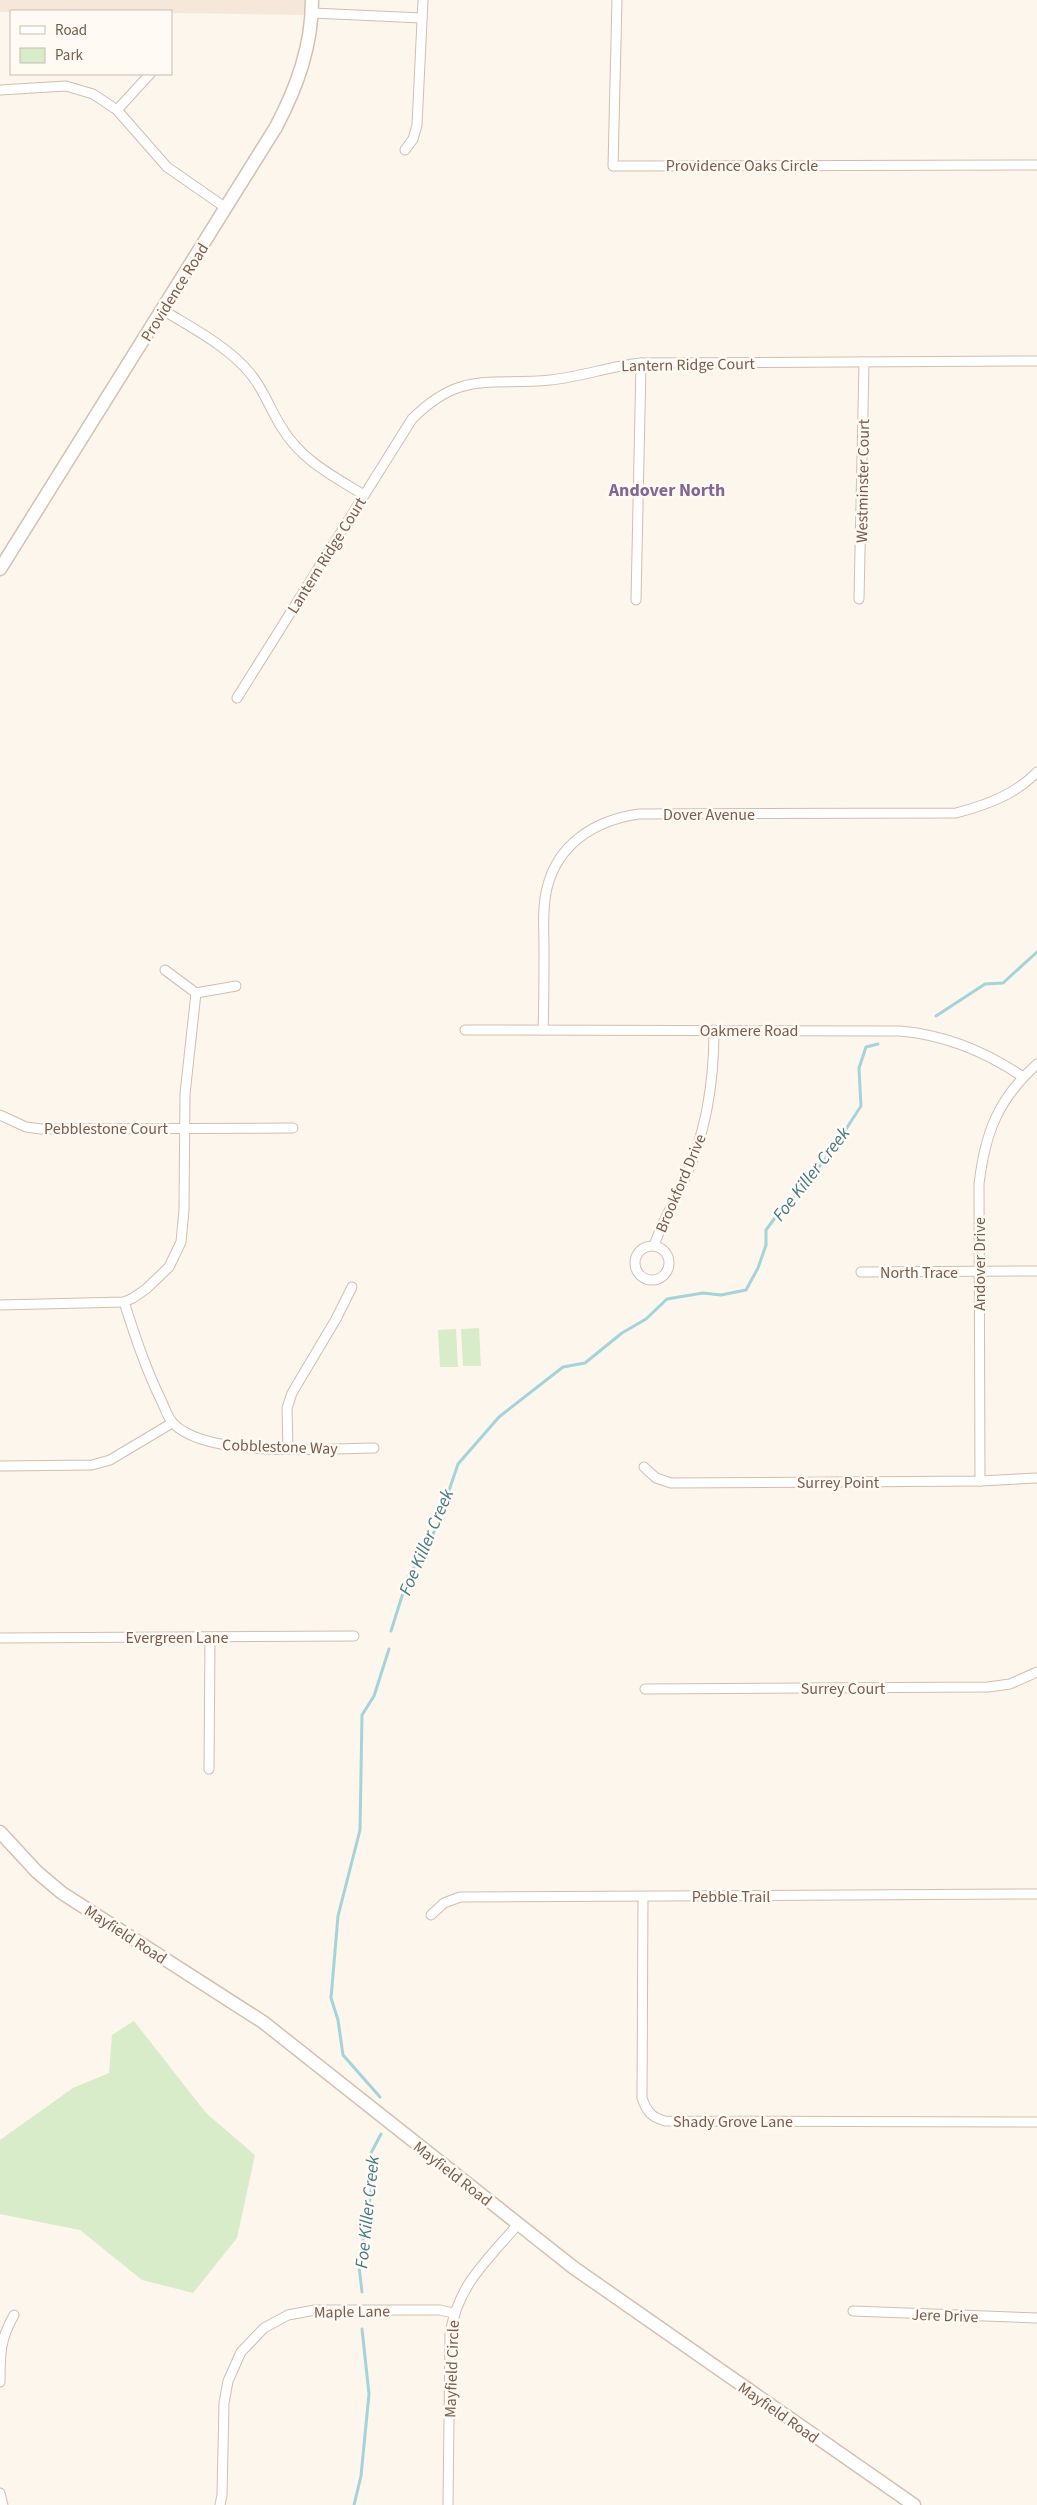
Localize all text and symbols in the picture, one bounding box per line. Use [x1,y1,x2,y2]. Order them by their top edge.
legend [10,10,172,75]
text: Road [55,20,87,41]
text: Park [55,45,84,66]
street label: Providence Oaks Circle [666,155,818,177]
street label: Providence Road [136,239,214,346]
street label: Lantern Ridge Court [621,353,756,377]
street label: Westminster Court [851,418,875,543]
district label: Andover North [608,478,725,503]
street label: Lantern Ridge Court [282,493,372,618]
street label: Dover Avenue [663,804,755,826]
street label: Oakmere Road [700,1020,798,1042]
street label: Pebblestone Court [44,1118,169,1140]
water label: Foe Killer Creek [767,1122,856,1227]
street label: Brookford Drive [650,1131,712,1236]
street label: Andover Drive [969,1217,991,1311]
street label: North Trace [880,1262,958,1284]
street label: Cobblestone Way [222,1434,339,1460]
street label: Surrey Point [797,1472,880,1494]
water label: Foe Killer Creek [393,1485,460,1599]
street label: Evergreen Lane [126,1627,228,1649]
street label: Surrey Court [801,1678,886,1700]
street label: Pebble Trail [692,1886,770,1908]
street label: Mayfield Road [80,1900,171,1970]
street label: Shady Grove Lane [673,2111,793,2133]
street label: Mayfield Road [408,2136,496,2211]
water label: Foe Killer Creek [349,2154,386,2270]
street label: Maple Lane [314,2300,390,2324]
street label: Jere Drive [911,2304,979,2328]
street label: Mayfield Circle [439,2320,465,2418]
street label: Mayfield Road [734,2377,823,2449]

